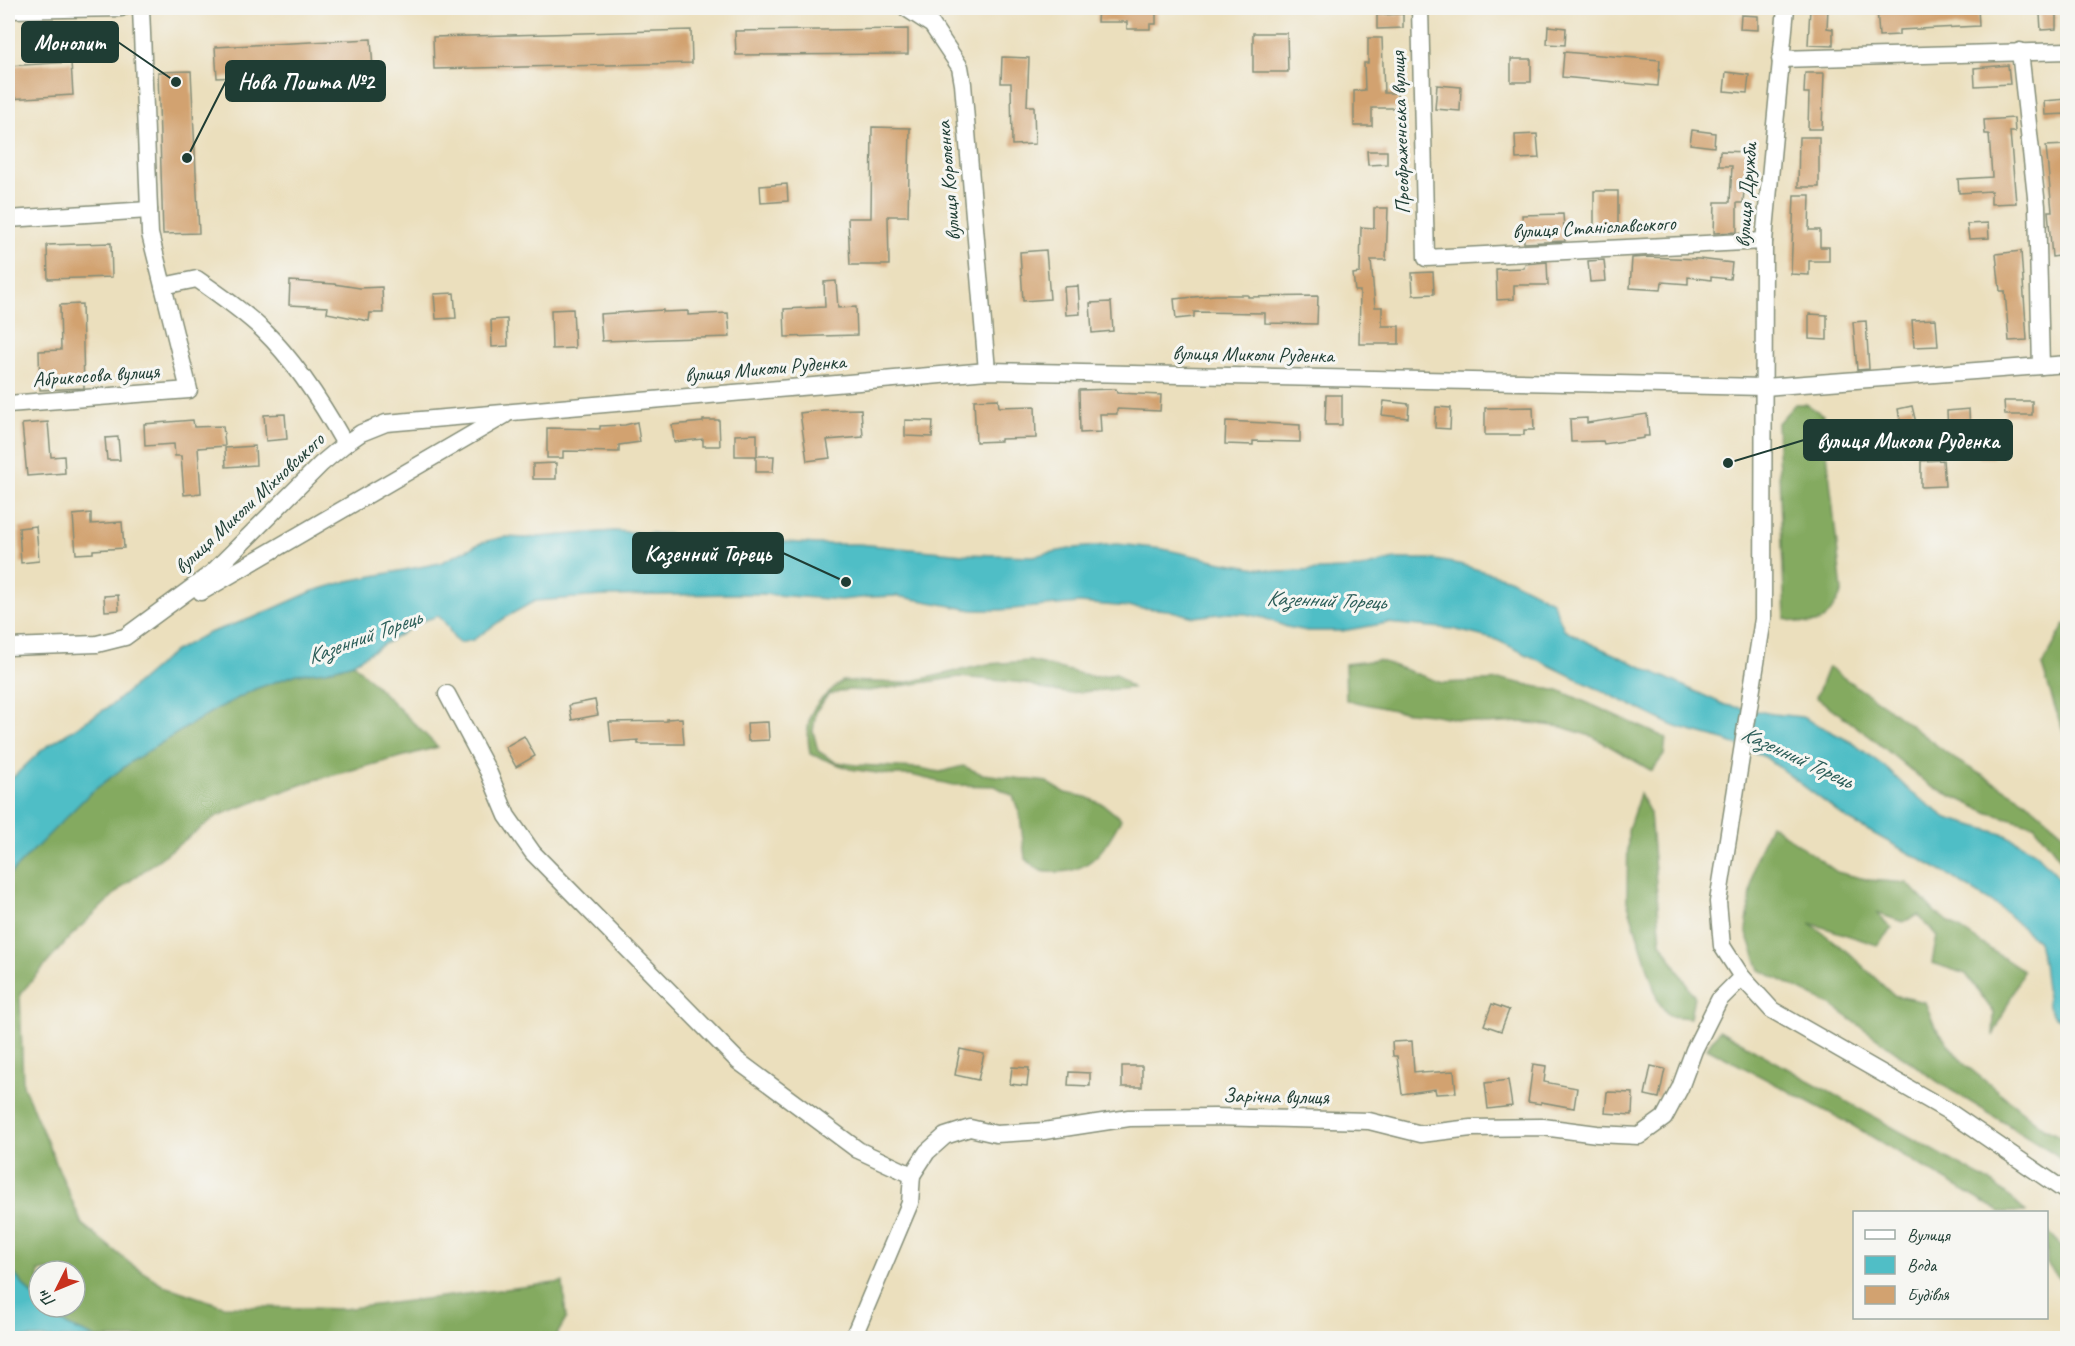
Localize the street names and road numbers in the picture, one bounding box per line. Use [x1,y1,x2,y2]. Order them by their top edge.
street label: Преображенська вулиця [1384,50,1416,215]
street label: вулиця Короленка [930,118,966,242]
street label: вулиця Дружби [1729,140,1763,248]
street label: вулиця Станіславського [1512,210,1678,244]
street label: вулиця Миколи Руденка [1172,340,1336,368]
street label: вулиця Миколи Руденка [683,348,849,388]
street label: Абрикосова вулиця [32,358,162,392]
street label: вулиця Миколи Міхновського [168,426,331,579]
street label: Зарічна вулиця [1223,1082,1331,1110]

